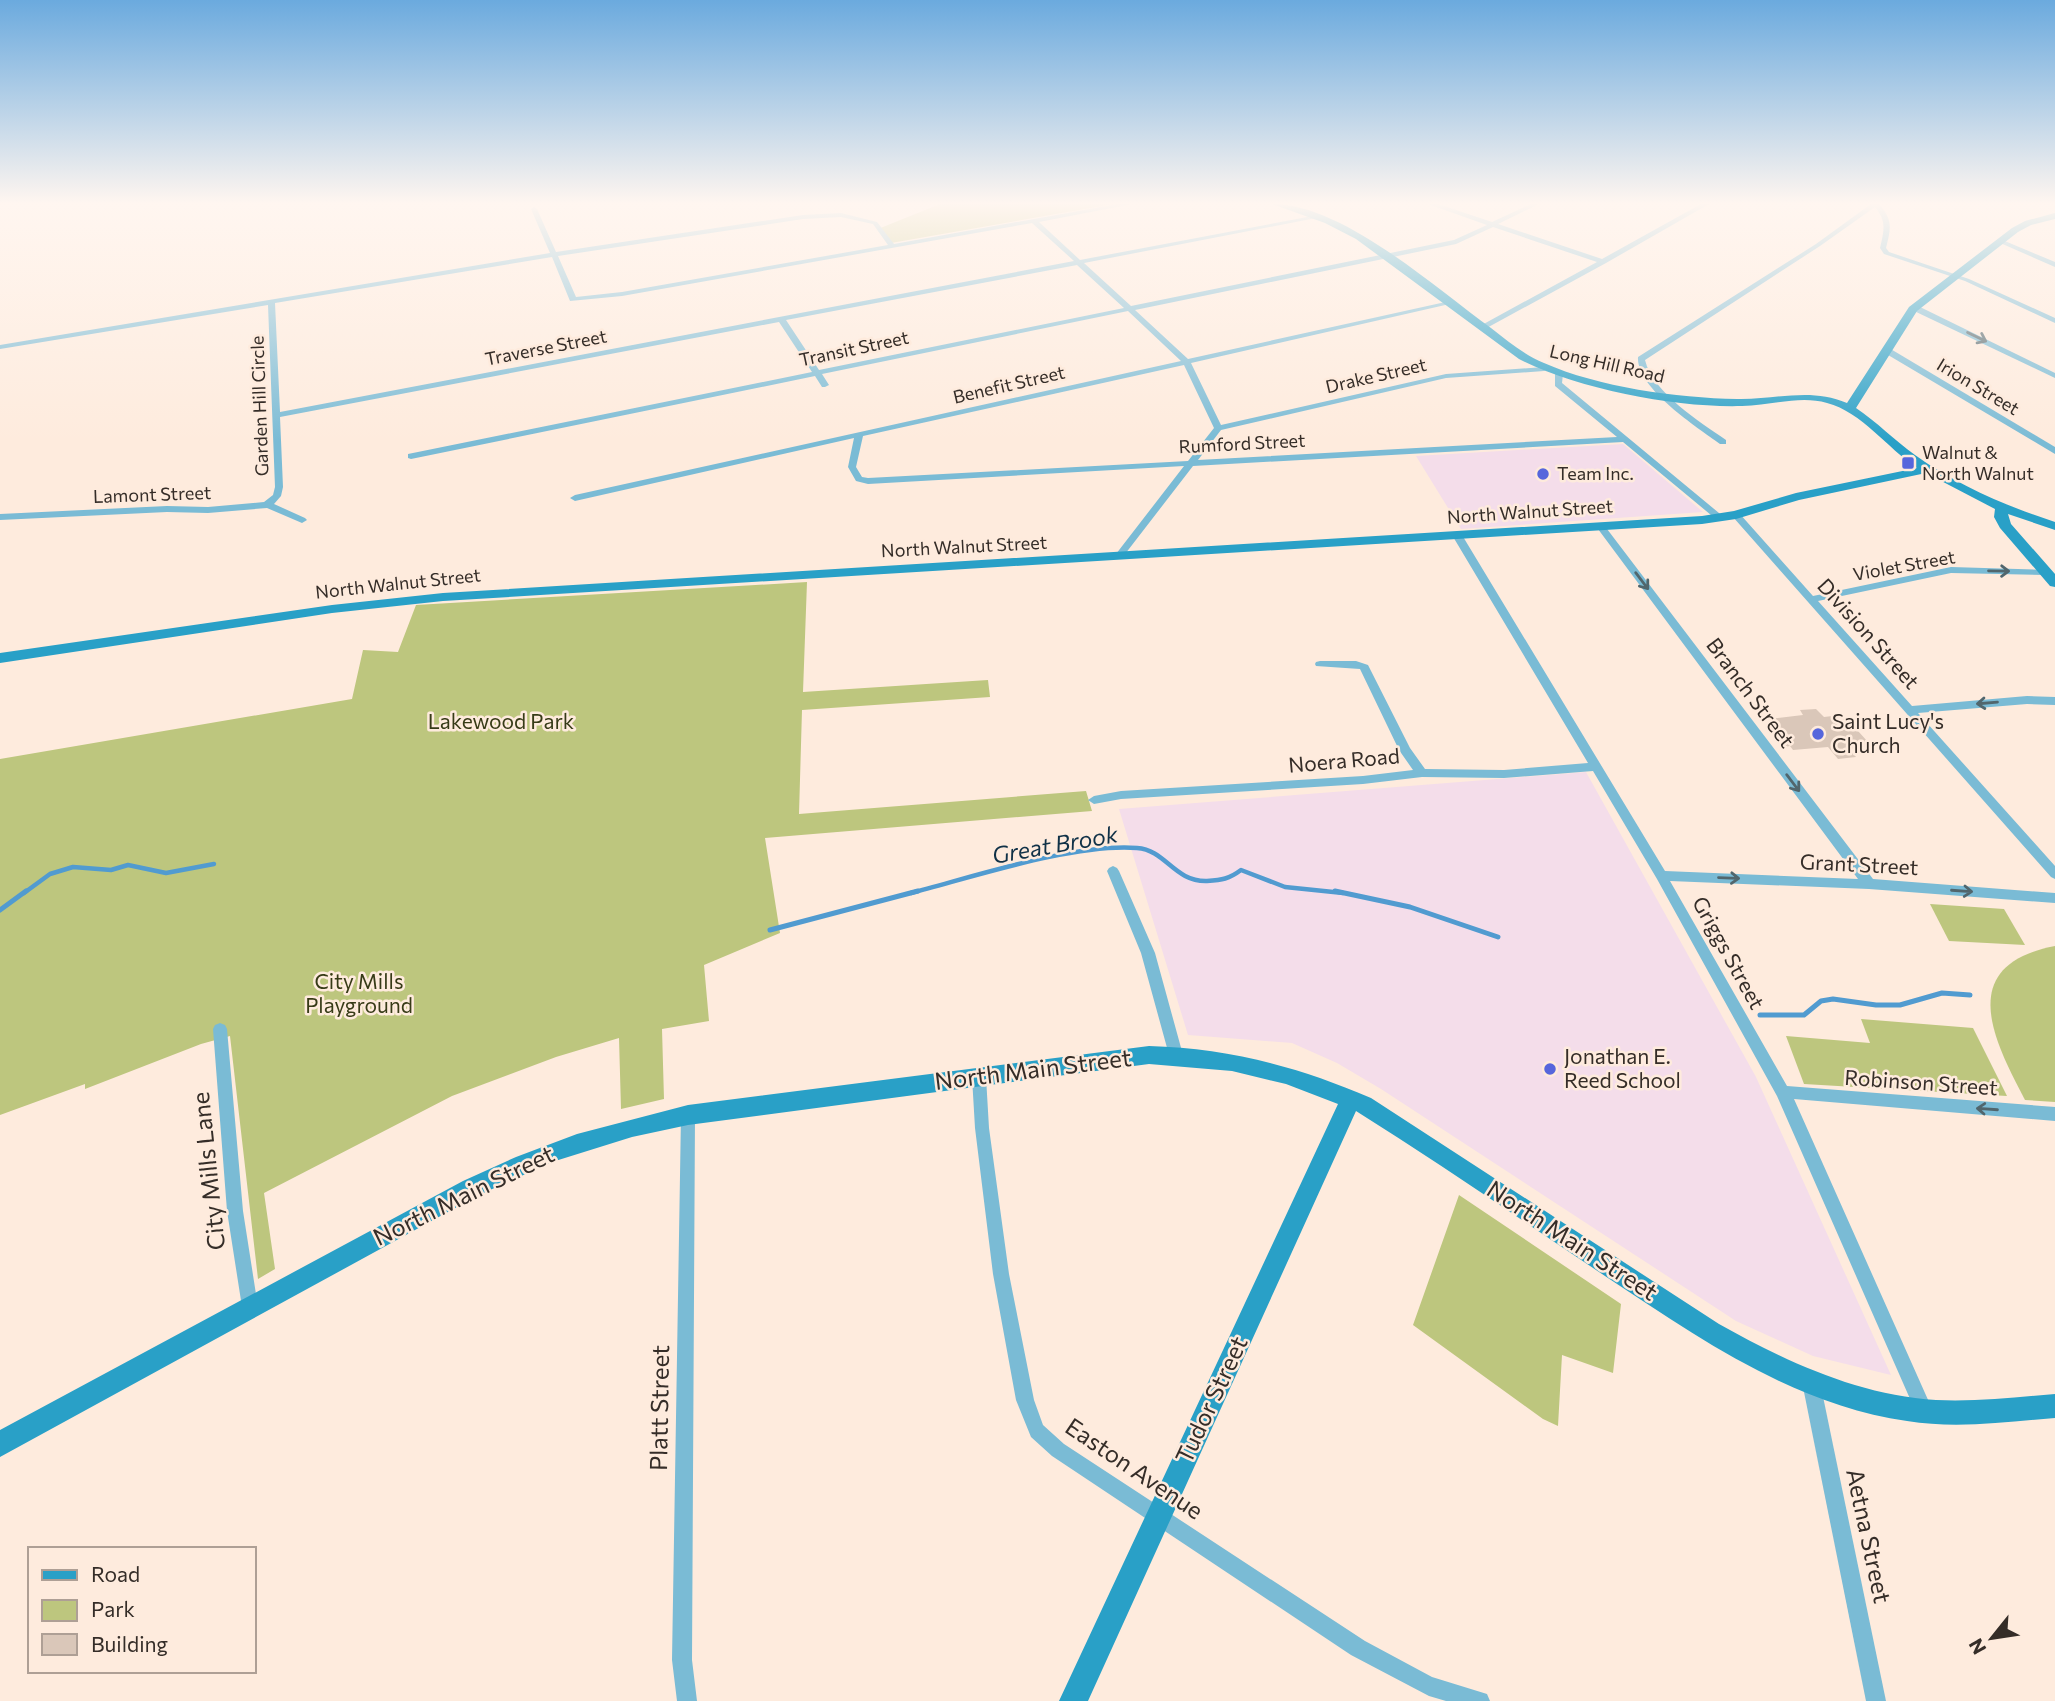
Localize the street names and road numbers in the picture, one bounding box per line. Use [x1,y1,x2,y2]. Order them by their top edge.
street label: Traverse Street [483,324,609,370]
street label: Transit Street [797,326,911,370]
street label: Garden Hill Circle [246,335,272,477]
street label: Long Hill Road [1548,339,1667,387]
street label: Drake Street [1323,353,1428,397]
street label: Irion Street [1933,353,2024,419]
street label: Benefit Street [951,360,1067,408]
street label: Rumford Street [1178,429,1306,457]
street label: Lamont Street [93,481,211,507]
street label: North Walnut Street [1446,494,1614,528]
street label: North Walnut Street [880,531,1047,561]
street label: Violet Street [1851,545,1957,585]
street label: North Walnut Street [314,563,482,603]
street label: Division Street [1813,573,1925,693]
street label: Branch Street [1702,632,1800,752]
street label: Noera Road [1287,742,1401,777]
street label: Grant Street [1799,848,1919,879]
street label: Griggs Street [1688,892,1771,1013]
street label: North Main Street [933,1042,1133,1095]
street label: Robinson Street [1844,1064,1998,1099]
street label: City Mills Lane [185,1091,230,1252]
street label: North Main Street [368,1138,559,1251]
street label: North Main Street [1482,1174,1664,1306]
street label: Tudor Street [1169,1331,1253,1468]
street label: Platt Street [643,1345,674,1471]
street label: Easton Avenue [1060,1411,1209,1525]
street label: Aetna Street [1841,1466,1898,1606]

